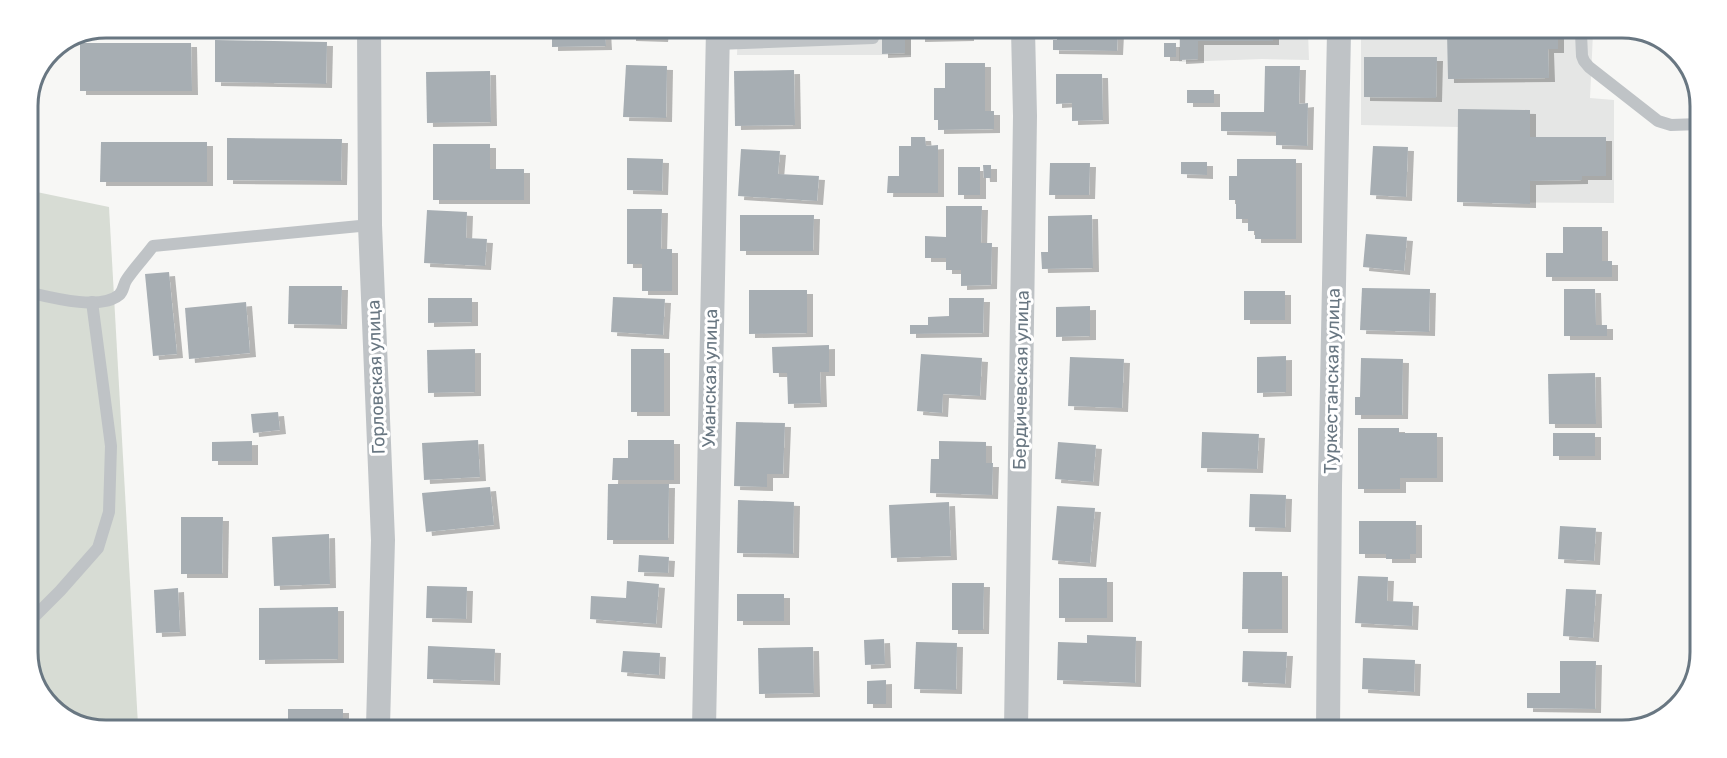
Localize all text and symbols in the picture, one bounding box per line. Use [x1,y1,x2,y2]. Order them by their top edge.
street label: Туркестанская улица [1319,288,1345,474]
street label: Бердичевская улица [1008,290,1034,470]
street label: Горловская улица [362,299,390,455]
street label: Уманская улица [698,309,722,447]

